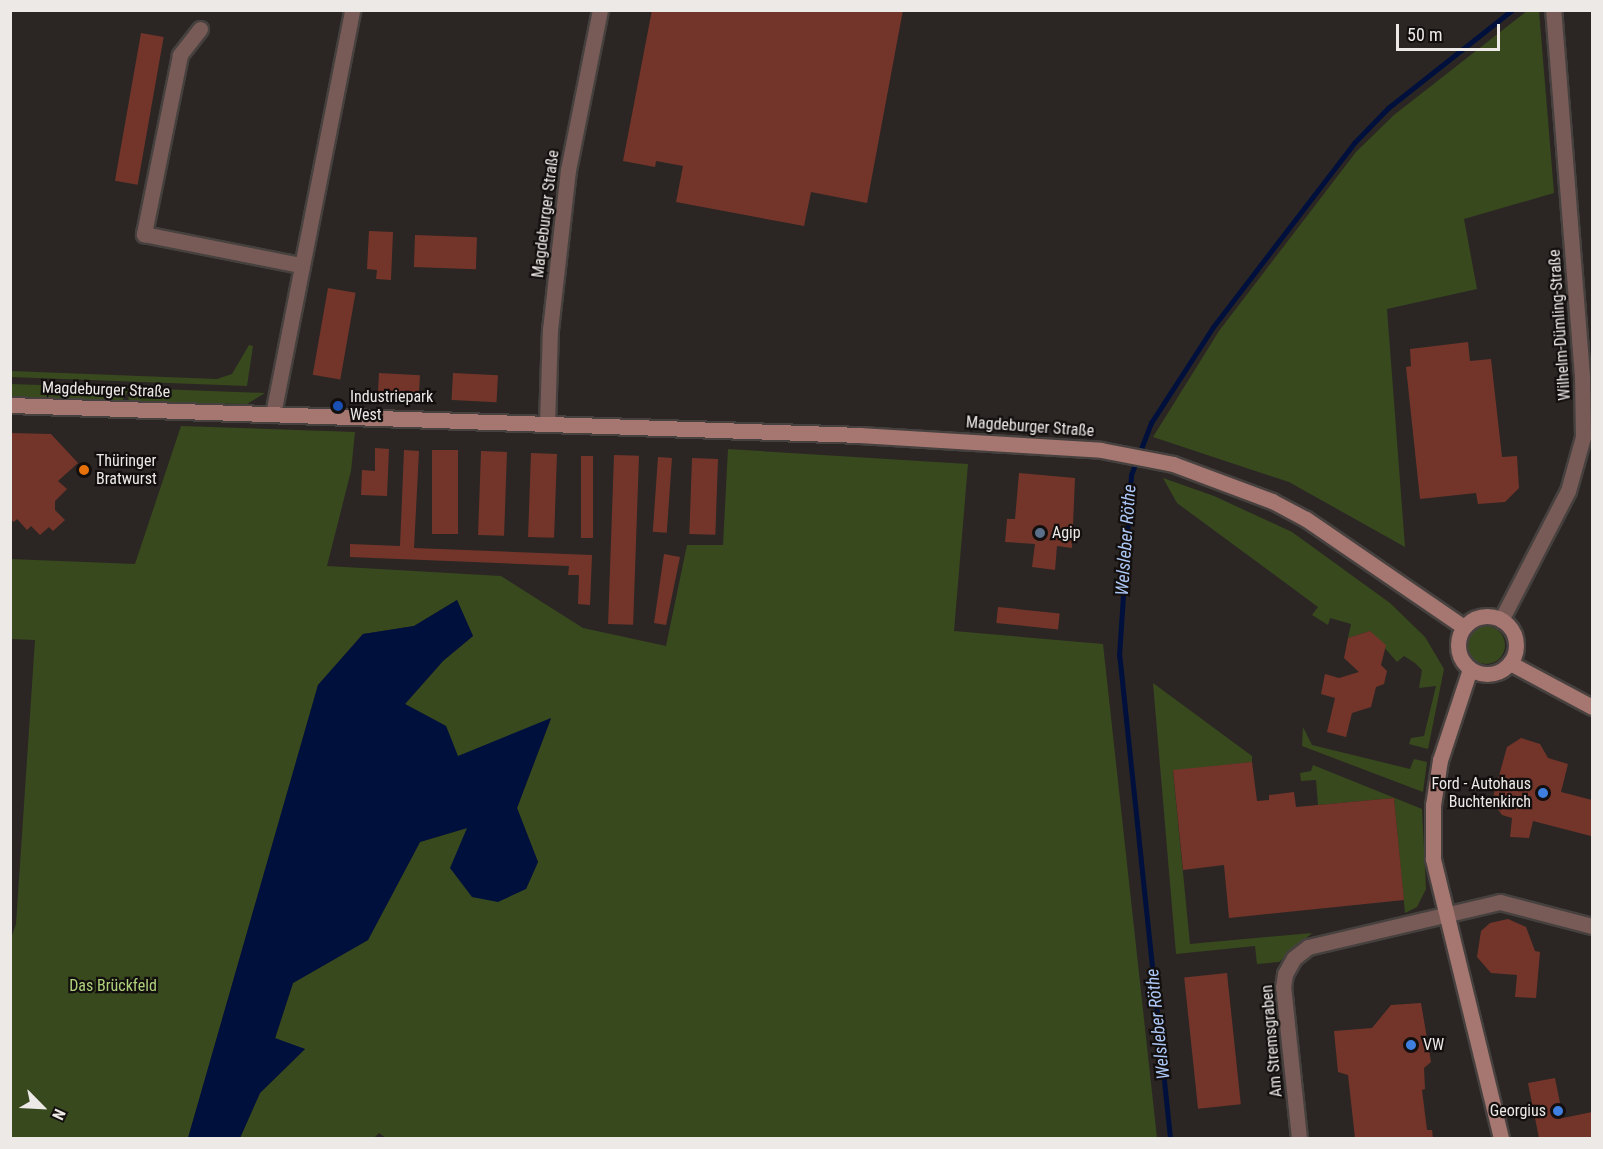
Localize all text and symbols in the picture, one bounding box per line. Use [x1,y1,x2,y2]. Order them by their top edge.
scale bar [1399,12,1502,50]
text: 50 m [1407,24,1442,45]
street label: Magdeburger Straße [529,149,563,279]
street label: Wilhelm-Dümling-Straße [1545,249,1575,401]
street label: Magdeburger Straße [41,378,171,402]
place label: Industriepark West [350,387,433,425]
marker: Industriepark West [331,399,345,413]
street label: Magdeburger Straße [965,413,1095,441]
place label: Thüringer Bratwurst [96,451,157,489]
marker: Thüringer Bratwurst [77,463,91,477]
water label: Welsleber Röthe [1111,484,1141,596]
place label: Agip [1052,523,1081,543]
marker: Agip [1033,526,1047,540]
place label: Ford - Autohaus Buchtenkirch [1432,774,1531,812]
marker: Ford - Autohaus Buchtenkirch [1536,786,1550,800]
water label: Welsleber Röthe [1141,967,1175,1081]
park label: Das Brückfeld [69,976,157,996]
street label: Am Stremsgraben [1258,984,1286,1098]
place label: VW [1423,1035,1444,1055]
marker: VW [1404,1038,1418,1052]
north arrow [12,1077,72,1137]
place label: Georgius [1490,1101,1546,1121]
marker: Georgius [1551,1104,1565,1118]
text: N [48,1106,70,1123]

